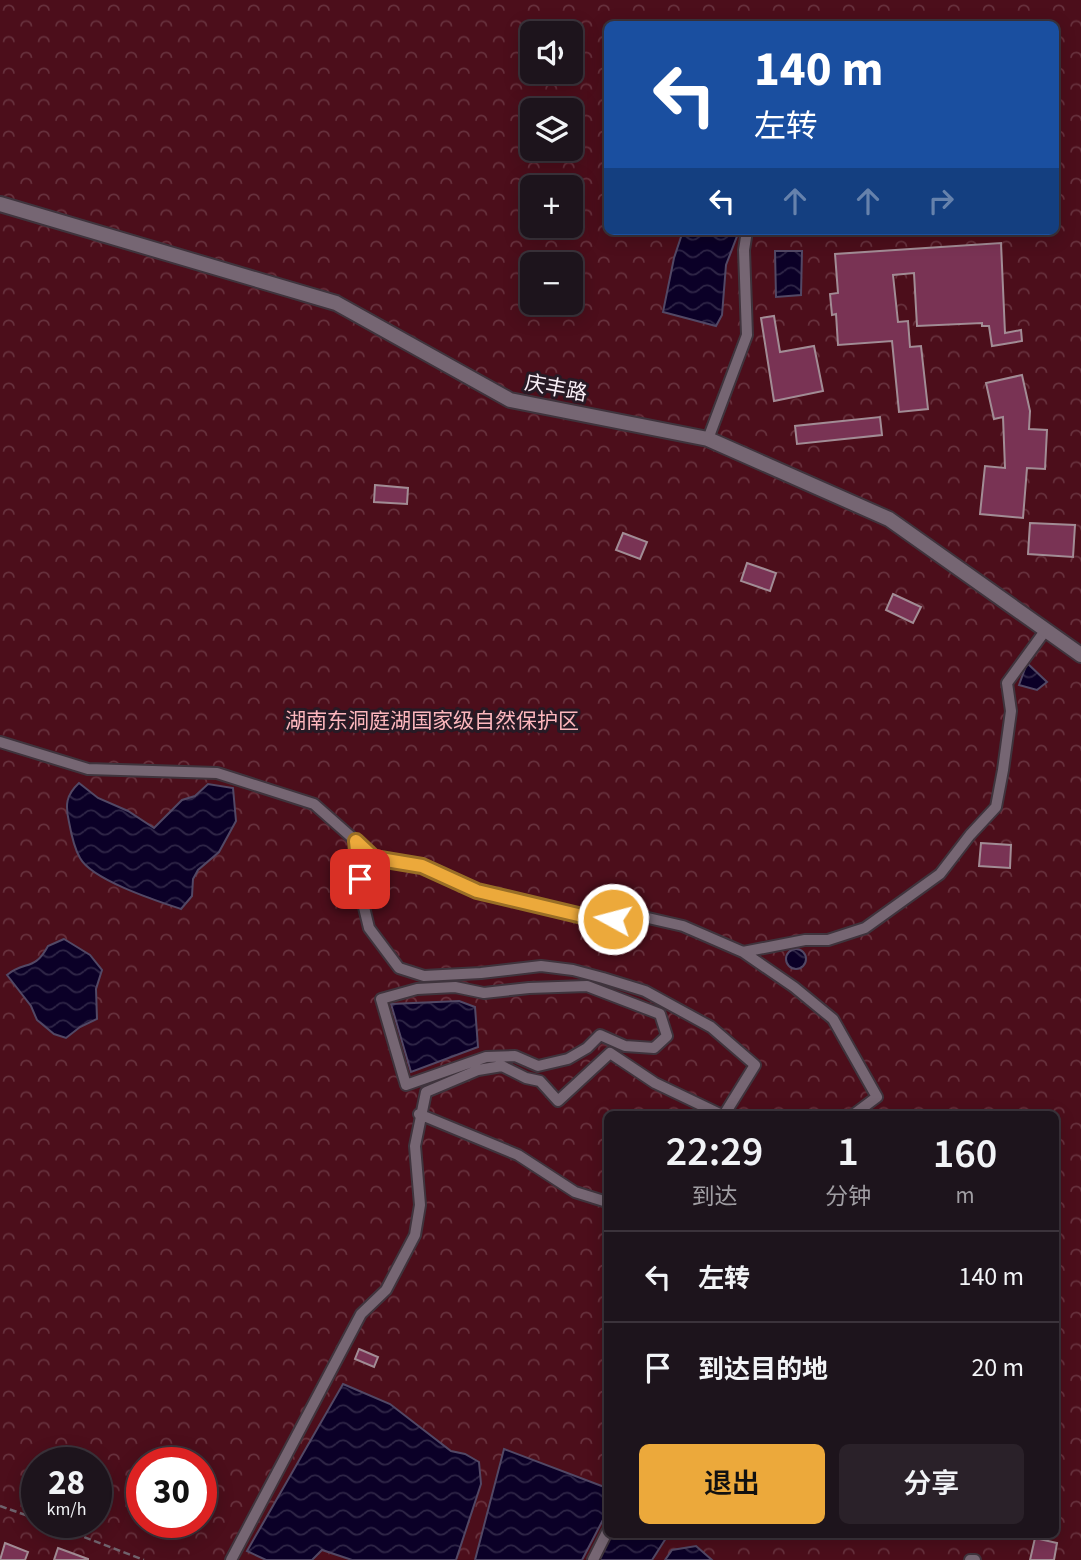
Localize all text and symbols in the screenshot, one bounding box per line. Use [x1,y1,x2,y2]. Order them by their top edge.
map controls [520,21,583,315]
button: sound [520,21,583,84]
text: 140 m [754,35,883,105]
icon: left [639,49,730,140]
button: layers [520,98,583,161]
text: 左转 [754,104,818,150]
button: + [520,175,583,238]
icon: left [703,182,741,220]
icon: ahead [776,182,814,220]
icon: ahead [849,182,887,220]
icon: right [922,182,960,220]
button: − [520,252,583,315]
street label: 庆丰路 [522,367,590,409]
park label: 湖南东洞庭湖国家级自然保护区 [285,706,579,736]
pin [330,849,390,909]
icon: arrive [341,860,379,898]
position arrow [576,882,650,956]
text: 22:29 [666,1122,763,1182]
text: 1 [837,1122,859,1182]
text: 160 [933,1124,997,1184]
text: m [955,1179,975,1212]
text: 到达 [692,1180,738,1213]
text: 分钟 [825,1180,871,1213]
icon: left [639,1258,677,1296]
text: 140 m [958,1258,1024,1295]
text: 左转 [698,1260,750,1297]
icon: arrive [639,1349,677,1387]
text: 20 m [971,1349,1024,1386]
text: 到达目的地 [698,1351,828,1388]
button: 退出 [639,1444,825,1524]
button: 分享 [839,1444,1024,1524]
speed limit sign: 30 [126,1447,217,1538]
text: 28 [48,1458,85,1508]
text: km/h [47,1497,86,1522]

